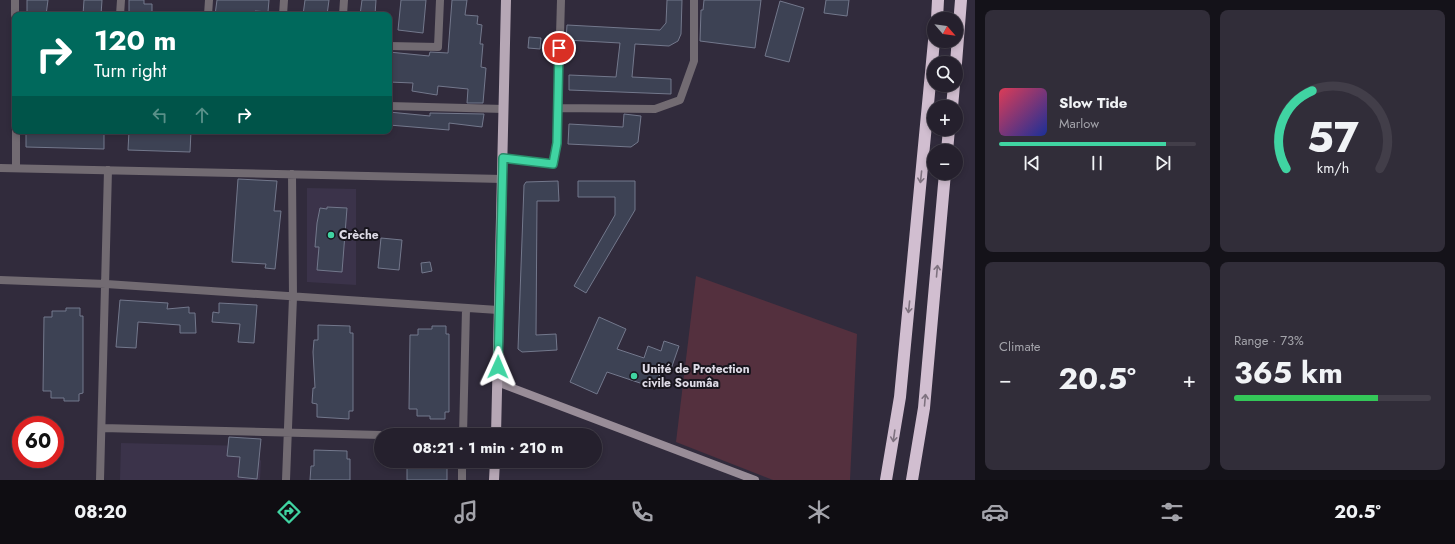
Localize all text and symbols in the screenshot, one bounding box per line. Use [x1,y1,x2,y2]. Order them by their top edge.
north arrow [927,12,963,48]
map controls [927,12,963,180]
text: 120 m [94,20,177,61]
icon: right [28,28,80,80]
pin [542,31,576,65]
icon: arrive [548,37,570,59]
button: search [927,56,963,92]
text: Turn right [94,58,166,84]
text: Slow Tide [1059,92,1127,114]
button: + [927,100,963,136]
icon: left [149,104,171,126]
icon: ahead [191,104,213,126]
icon: right [233,104,255,126]
text: 57 [1307,107,1358,168]
text: Marlow [1059,114,1099,133]
button: − [927,144,963,180]
icon: previous [1021,152,1043,174]
icon: pause [1086,152,1108,174]
icon: next [1152,152,1174,174]
text: km/h [1316,158,1349,178]
one-way arrow [917,170,925,183]
place label: Crèche [339,226,379,244]
marker: Crèche [326,230,336,240]
one-way arrow [933,265,940,278]
one-way arrow [905,300,912,313]
text: Range · 73% [1234,331,1304,350]
text: Climate [999,337,1040,356]
position arrow [477,346,519,388]
text: 365 km [1234,351,1343,394]
text: 20.5° [1058,357,1136,400]
place label: Unité de Protection civile Soumâa [642,360,750,392]
text: − [999,363,1012,395]
text: + [1182,363,1196,395]
marker: Unité de Protection civile Soumâa [629,371,639,381]
one-way arrow [921,394,928,407]
speed limit sign: 60 [12,416,64,468]
one-way arrow [890,429,898,442]
text: 08:21 · 1 min · 210 m [413,437,563,459]
icon: directions [275,498,303,526]
icon: music [452,498,480,526]
icon: phone [628,498,656,526]
icon: climate [805,498,833,526]
icon: car [981,498,1009,526]
icon: filters [1158,498,1186,526]
text: 08:20 [74,499,127,525]
text: 20.5° [1334,499,1381,525]

